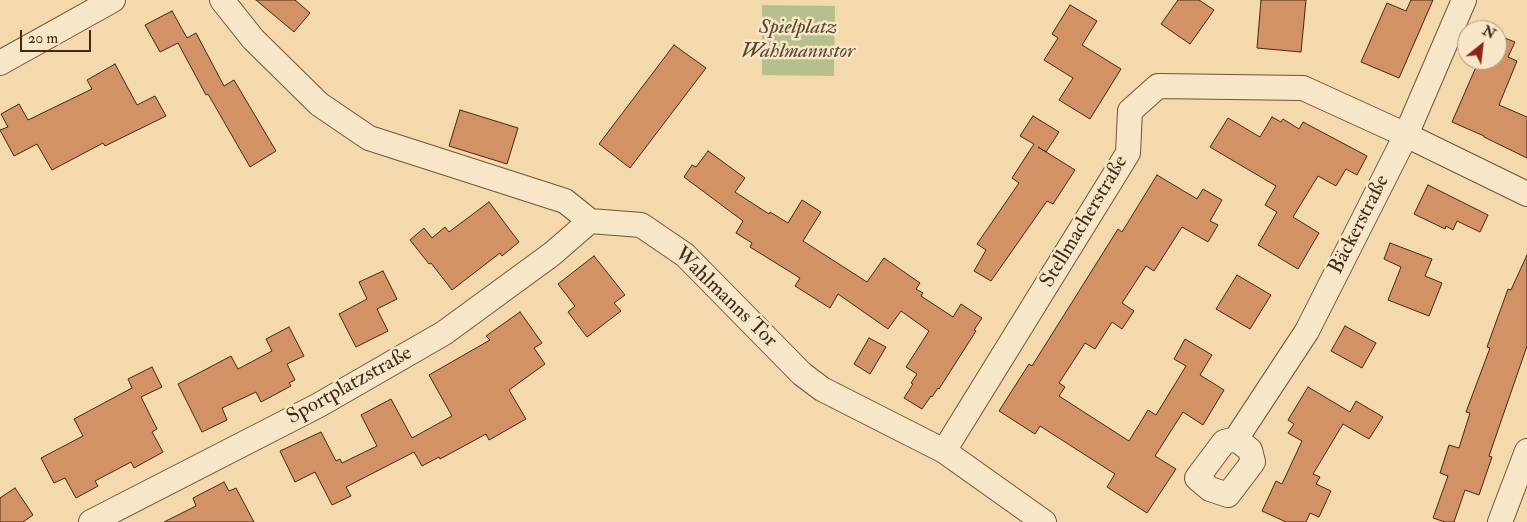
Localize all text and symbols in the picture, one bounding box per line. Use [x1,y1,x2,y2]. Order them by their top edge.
park label: Spielplatz Wahlmannstor [741,15,855,65]
scale bar [22,20,94,52]
north arrow [1457,20,1507,70]
text: N [1479,22,1499,43]
text: 20 m [28,29,58,48]
street label: Stellmacherstraße [1036,151,1134,293]
street label: Bäckerstraße [1324,171,1396,279]
street label: Wahlmanns Tor [668,243,782,353]
street label: Sportplatzstraße [283,341,417,431]

